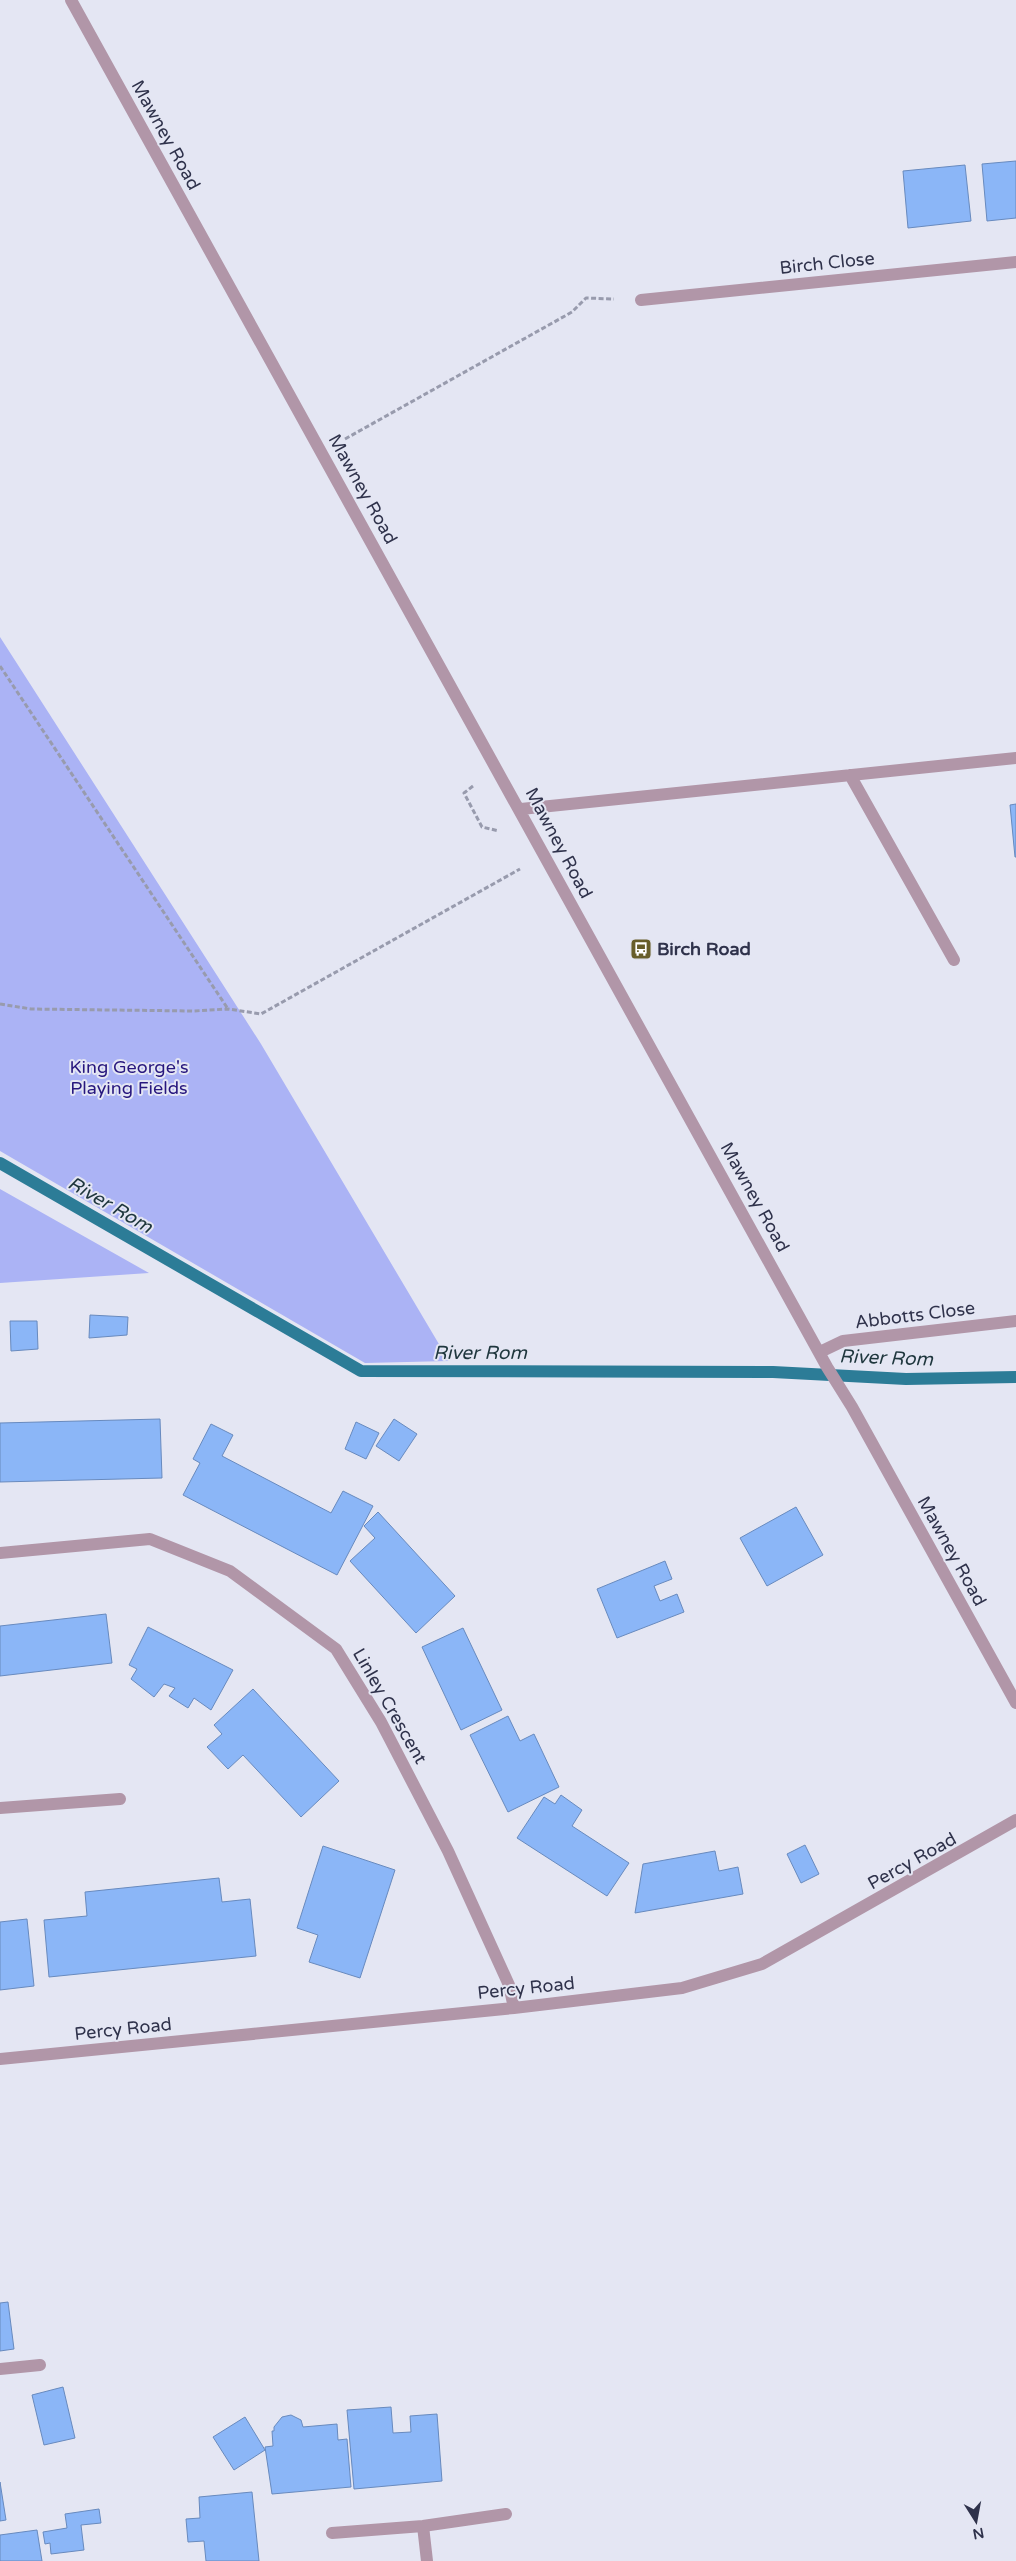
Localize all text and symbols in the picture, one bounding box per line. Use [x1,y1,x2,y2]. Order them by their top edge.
street label: Mawney Road [127,76,205,194]
street label: Birch Close [778,247,876,279]
street label: Mawney Road [324,430,402,548]
street label: Mawney Road [521,784,597,902]
bus stop icon: Birch Road [629,937,653,961]
place label: Birch Road [657,938,751,960]
park label: King George's Playing Fields [69,1056,189,1099]
street label: Mawney Road [716,1138,794,1256]
water label: River Rom [64,1172,157,1238]
street label: Abbotts Close [854,1297,976,1333]
water label: River Rom [433,1342,527,1364]
water label: River Rom [839,1345,934,1371]
street label: Mawney Road [913,1492,991,1610]
street label: Linley Crescent [348,1644,432,1768]
street label: Percy Road [864,1828,960,1894]
street label: Percy Road [476,1972,576,2004]
street label: Percy Road [73,2013,173,2045]
north arrow [951,2496,1001,2546]
text: N [971,2524,986,2543]

